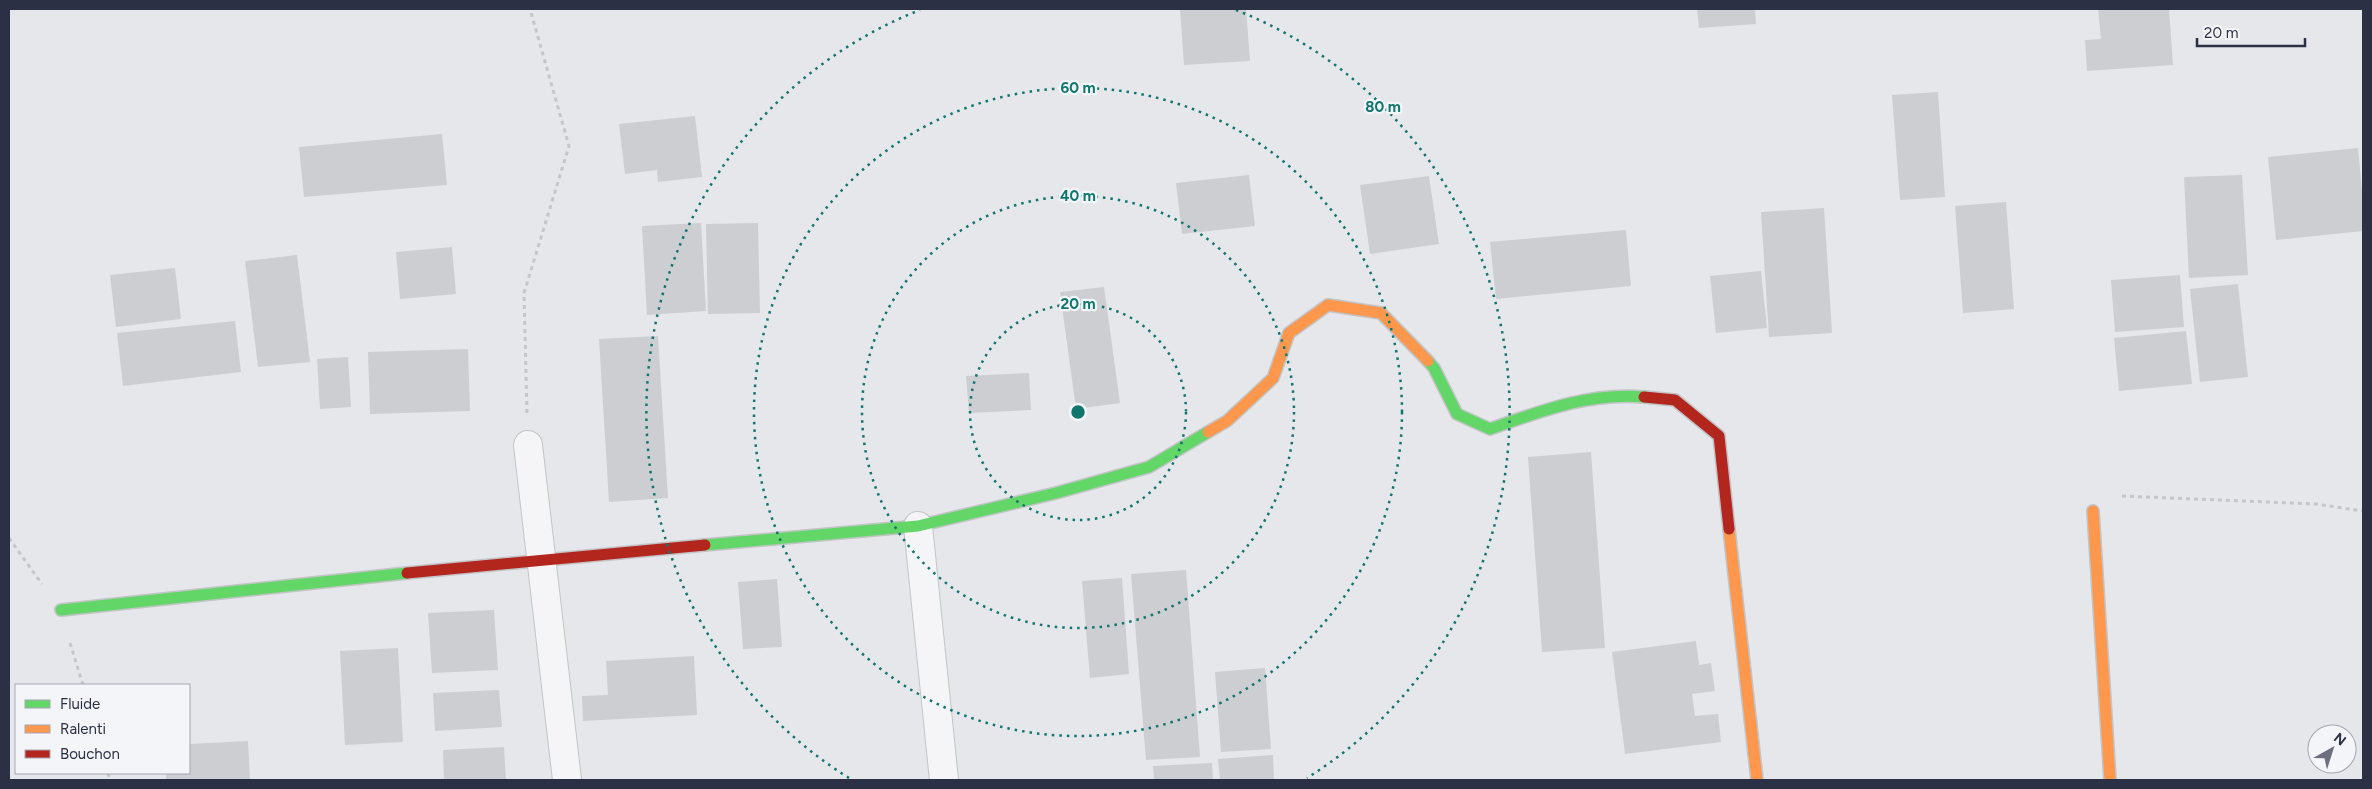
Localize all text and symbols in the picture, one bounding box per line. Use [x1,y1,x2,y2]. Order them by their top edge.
scale bar [2197,15,2304,47]
text: 20 m [2204,24,2238,42]
text: 60 m [1060,79,1096,97]
text: 80 m [1365,98,1401,116]
text: 40 m [1060,187,1096,205]
text: 20 m [1060,295,1096,313]
centre of rings [1069,403,1087,421]
legend [15,684,190,774]
text: Fluide [60,695,100,713]
text: Ralenti [60,720,106,738]
north arrow [2307,724,2357,774]
text: N [2330,729,2349,749]
text: Bouchon [60,745,120,763]

